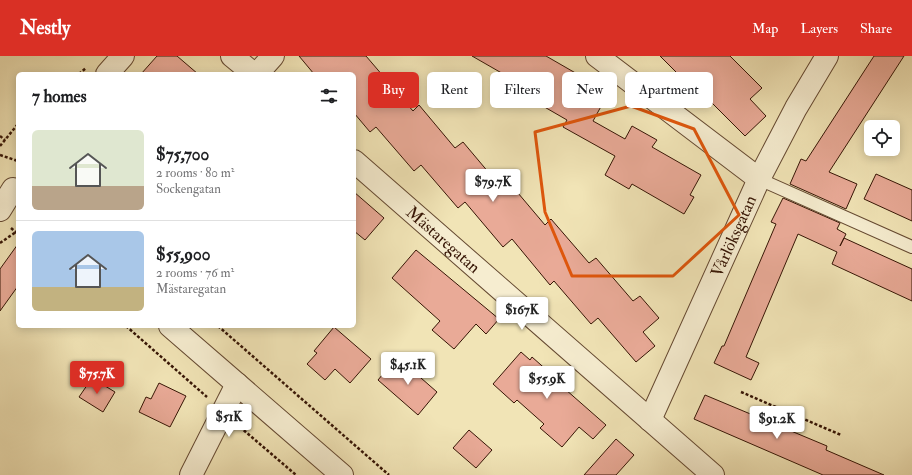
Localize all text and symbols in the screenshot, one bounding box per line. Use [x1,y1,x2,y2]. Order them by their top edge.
text: Nestly [20,16,70,40]
text: Map [752,20,778,37]
text: Layers [800,20,838,37]
text: Share [860,20,892,37]
chip: Buy [368,72,419,108]
chip: Rent [427,72,482,108]
chip: Filters [490,72,554,108]
chip: New [562,72,617,108]
chip: Apartment [625,72,713,108]
icon: filters [318,85,340,107]
text: 7 homes [32,86,87,107]
map controls [864,120,900,156]
button: locate [864,120,900,156]
text: $75,700 [156,144,209,165]
icon: home [64,146,112,194]
text: 2 rooms · 80 m² [156,165,234,181]
pin: $79.7K [460,169,526,203]
text: $79.7K [474,174,512,190]
text: Sockengatan [156,181,221,197]
street label: Vårlöksgatan [706,192,761,280]
street label: Mästaregatan [402,202,485,278]
text: $55,900 [156,244,210,265]
icon: home [64,247,112,295]
text: 2 rooms · 76 m² [156,265,234,281]
text: Mästaregatan [156,281,226,297]
pin: $167K [494,297,550,331]
text: $167K [505,302,539,318]
pin: $45.1K [375,352,441,386]
text: $45.1K [390,357,426,373]
pin: $75.7K [64,361,130,395]
text: $75.7K [79,366,115,382]
pin: $55.9K [514,366,580,400]
text: $55.9K [529,371,565,387]
pin: $51K [205,404,253,438]
pin: $91.2K [744,406,810,440]
text: $51K [216,409,242,425]
text: $91.2K [759,411,795,427]

